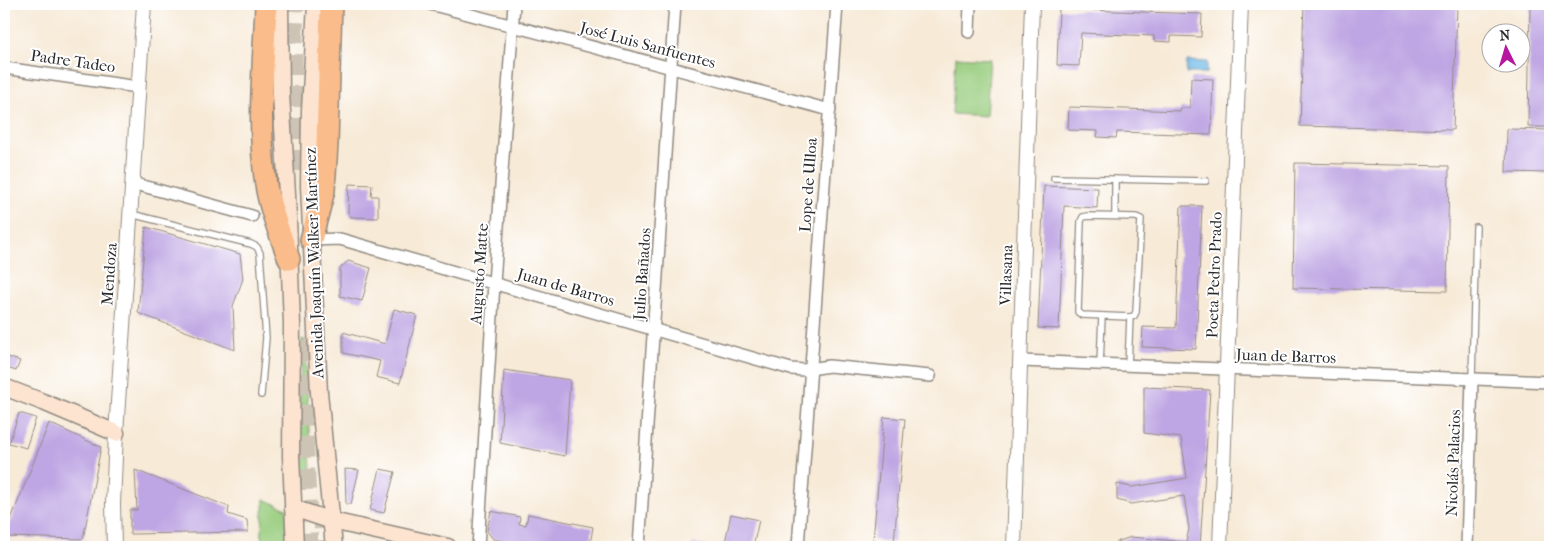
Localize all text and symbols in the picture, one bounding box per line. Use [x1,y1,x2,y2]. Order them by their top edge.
street label: José Luis Sanfuentes [576,17,718,72]
north arrow [1482,22,1532,72]
text: N [1499,27,1511,44]
street label: Padre Tadeo [29,46,117,76]
street label: Lope de Ulloa [795,137,821,233]
street label: Avenida Joaquín Walker Martínez [300,147,328,380]
street label: Poeta Pedro Prado [1202,211,1226,339]
street label: Augusto Matte [466,223,492,326]
street label: Julio Bañados [629,227,655,323]
street label: Mendoza [97,241,121,306]
street label: Villasana [995,243,1017,307]
street label: Juan de Barros [513,263,617,310]
street label: Juan de Barros [1234,345,1337,367]
street label: Nicolás Palacios [1442,409,1464,517]

